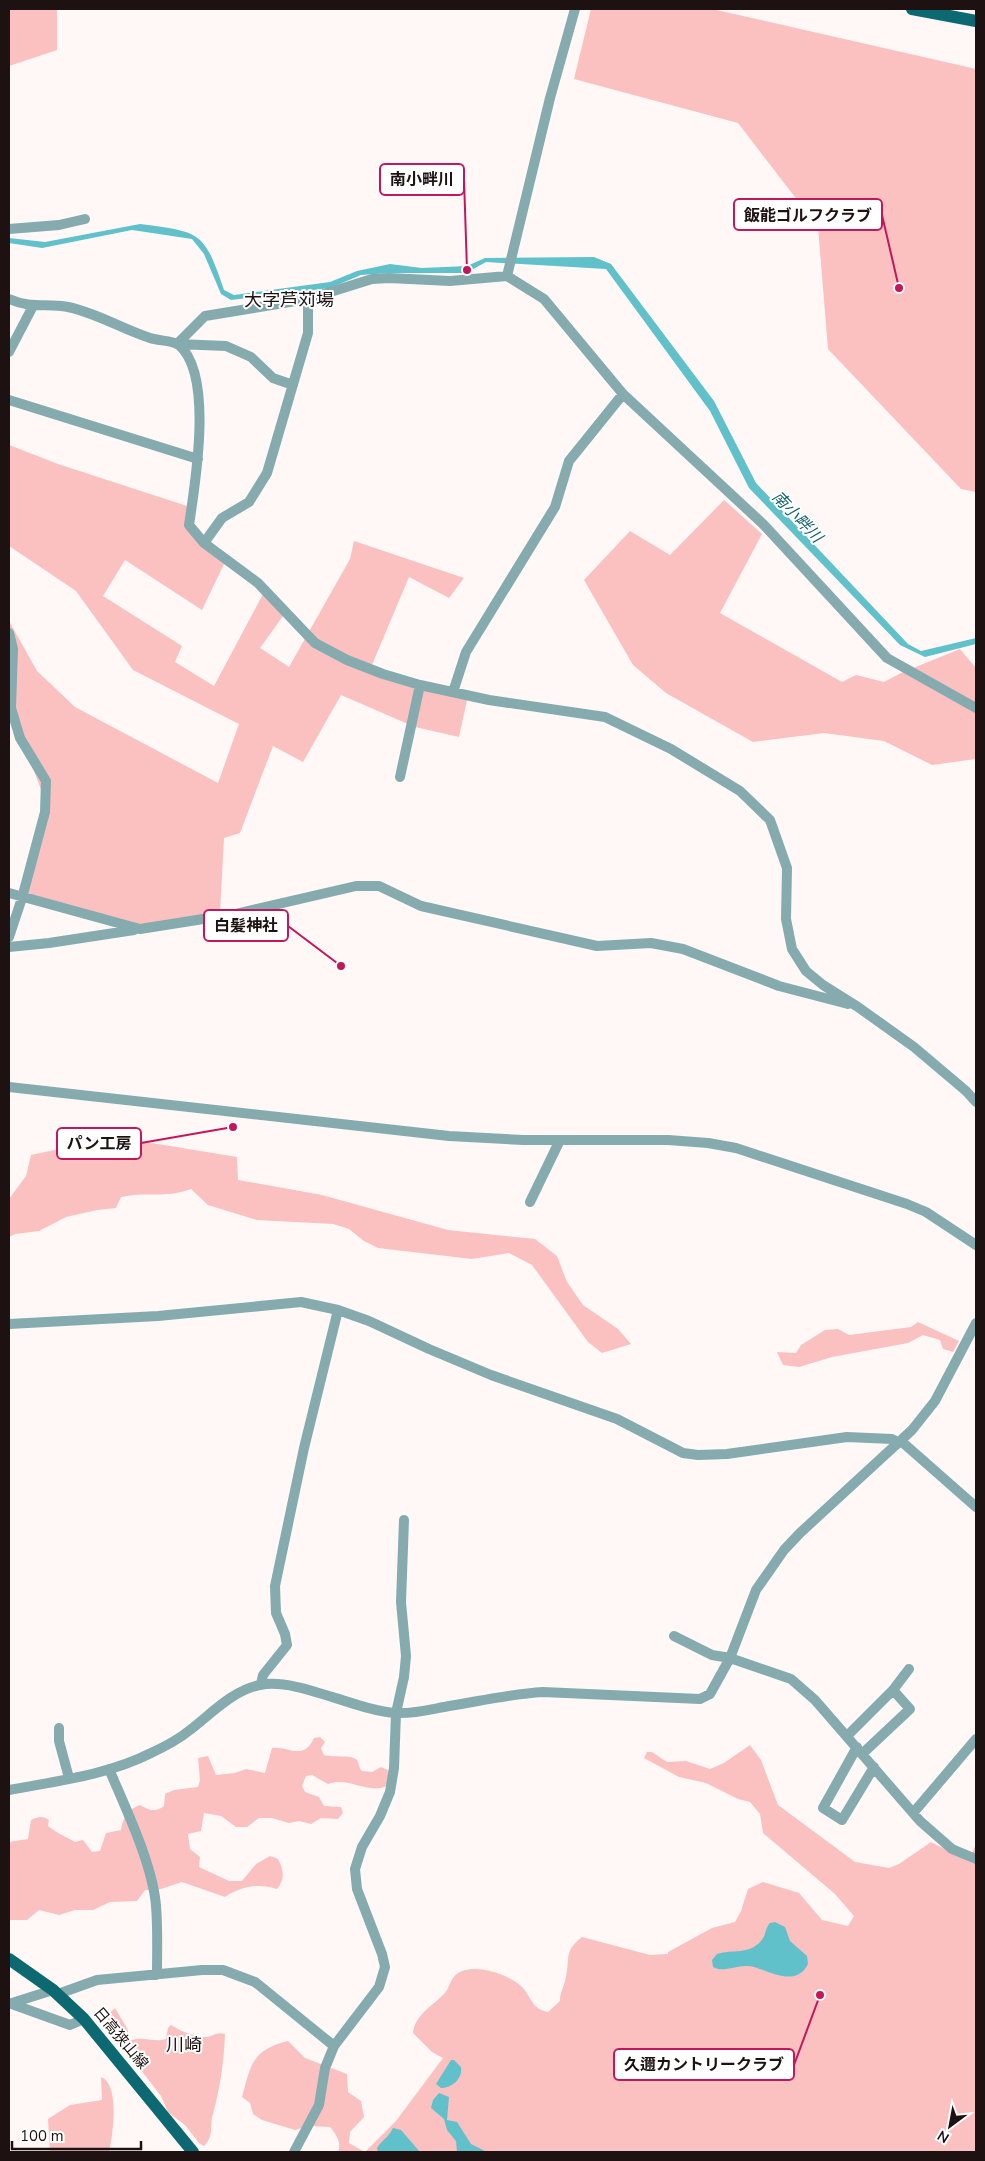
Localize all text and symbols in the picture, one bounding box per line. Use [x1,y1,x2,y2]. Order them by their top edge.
callout: 南小畔川 [380,164,464,195]
text: 南小畔川 [390,169,454,191]
callout: 飯能ゴルフクラブ [734,199,882,230]
text: 飯能ゴルフクラブ [743,205,872,227]
district label: 大字芦苅場 [244,288,334,312]
water label: 南小畔川 [767,486,829,549]
callout: 白髪神社 [204,910,288,941]
text: 白髪神社 [214,915,278,937]
callout: パン工房 [57,1128,141,1159]
text: パン工房 [67,1133,131,1155]
street label: 日高狭山線 [89,2003,153,2073]
district label: 川崎 [166,2033,202,2057]
callout: 久邇カントリークラブ [614,2049,794,2080]
text: 久邇カントリークラブ [624,2054,784,2076]
north arrow [925,2101,975,2151]
scale bar [12,2118,141,2150]
text: 100 m [20,2126,64,2146]
text: N [934,2126,953,2147]

